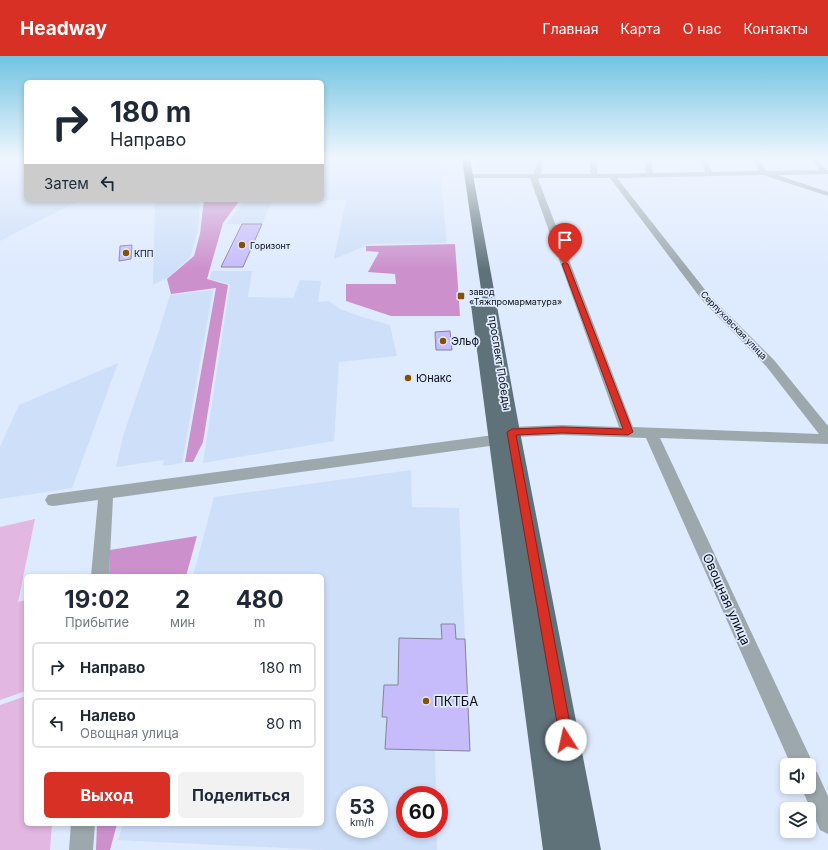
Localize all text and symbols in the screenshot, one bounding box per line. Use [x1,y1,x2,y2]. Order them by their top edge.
text: Headway [20,17,107,40]
text: Главная [543,20,598,37]
text: Карта [620,20,661,37]
text: О нас [683,20,721,37]
text: Контакты [743,20,808,37]
text: 180 m [110,95,191,129]
icon: right [44,96,96,148]
text: Направо [110,129,186,150]
icon: left [97,172,119,194]
text: Затем [44,174,89,193]
pin [548,223,582,264]
icon: arrive [554,229,576,251]
marker: Горизонт [237,240,247,250]
place label: Горизонт [250,240,291,251]
marker: КПП [121,248,131,258]
place label: КПП [134,248,153,259]
place label: завод «Тяжпромарматура» [469,286,562,307]
street label: Серпуховская улица [698,288,770,362]
marker: завод «Тяжпромарматура» [456,291,466,301]
street label: проспект Победы [486,315,514,411]
place label: Эльф [451,334,480,348]
marker: Эльф [438,336,448,346]
place label: Юнакс [416,371,452,385]
marker: Юнакс [403,373,413,383]
street label: Овощная улица [700,551,754,647]
text: 19:02 [64,585,130,614]
text: 2 [175,585,190,614]
text: 480 [236,585,284,614]
text: Прибытие [65,614,129,630]
text: мин [170,614,195,630]
text: m [254,614,265,630]
icon: right [46,656,68,678]
text: Направо [80,658,145,677]
text: 180 m [260,658,302,677]
place label: ПКТБА [434,693,478,709]
marker: ПКТБА [421,696,431,706]
text: Налево [80,706,136,725]
icon: left [46,712,68,734]
text: 80 m [266,714,302,733]
position arrow [545,719,587,761]
text: Овощная улица [80,725,179,741]
map controls [780,758,816,838]
button: sound [780,758,816,794]
button: Выход [44,772,170,818]
button: Поделиться [178,772,304,818]
speed limit sign: 60 [396,786,448,838]
text: 53 [349,795,375,819]
button: layers [780,802,816,838]
text: km/h [350,816,374,828]

